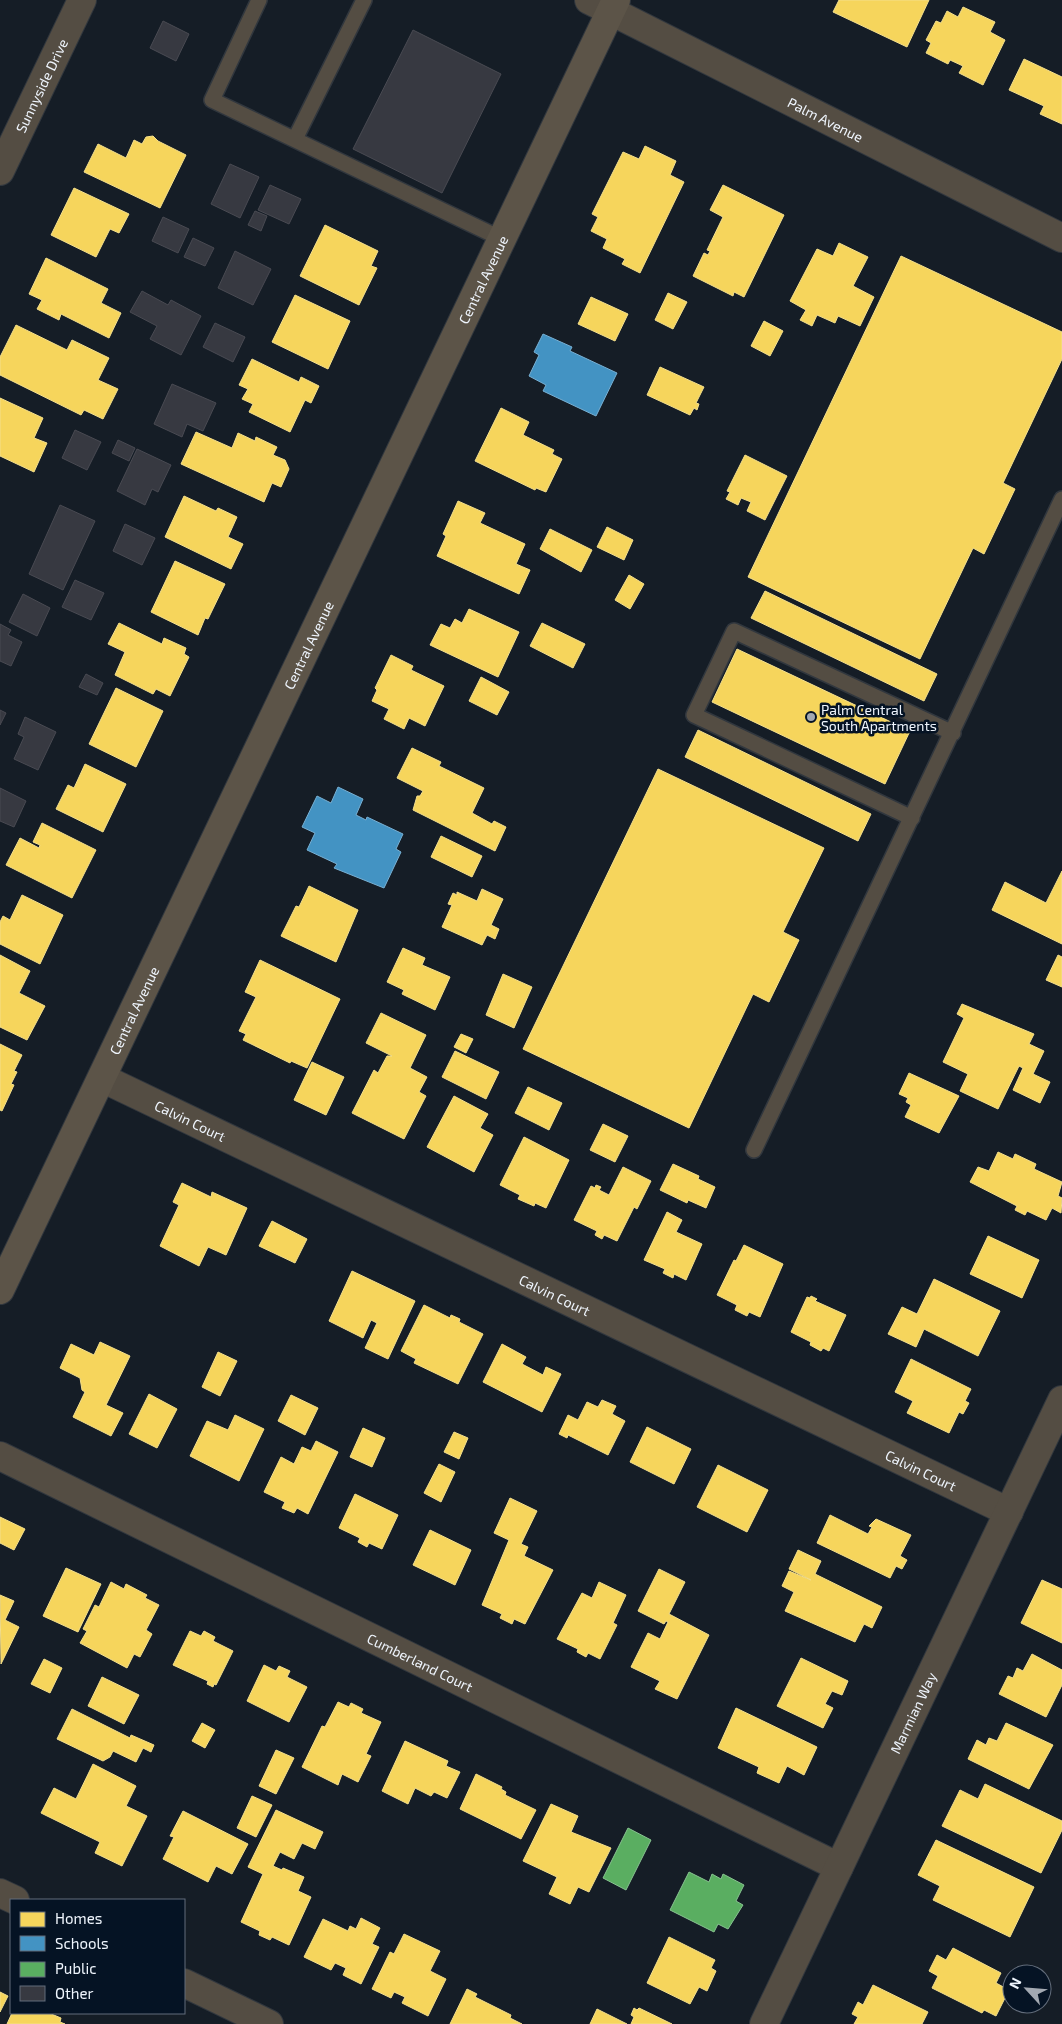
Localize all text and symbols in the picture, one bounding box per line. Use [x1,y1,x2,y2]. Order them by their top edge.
street label: Sunnyside Drive [11,36,71,135]
street label: Palm Avenue [785,93,866,145]
street label: Central Avenue [454,232,511,326]
street label: Central Avenue [280,598,336,692]
place label: Palm Central South Apartments [821,701,937,734]
marker: Palm Central South Apartments [805,711,817,723]
street label: Central Avenue [105,963,162,1057]
street label: Calvin Court [152,1096,229,1144]
street label: Calvin Court [517,1270,593,1319]
street label: Calvin Court [883,1446,959,1494]
street label: Cumberland Court [365,1629,476,1695]
street label: Marmian Way [886,1669,940,1756]
legend [10,1899,185,2014]
text: Homes [55,1909,102,1927]
text: Schools [55,1934,109,1952]
text: Public [55,1959,96,1977]
north arrow [1002,1964,1052,2014]
text: N [1005,1975,1025,1991]
text: Other [55,1984,94,2002]

